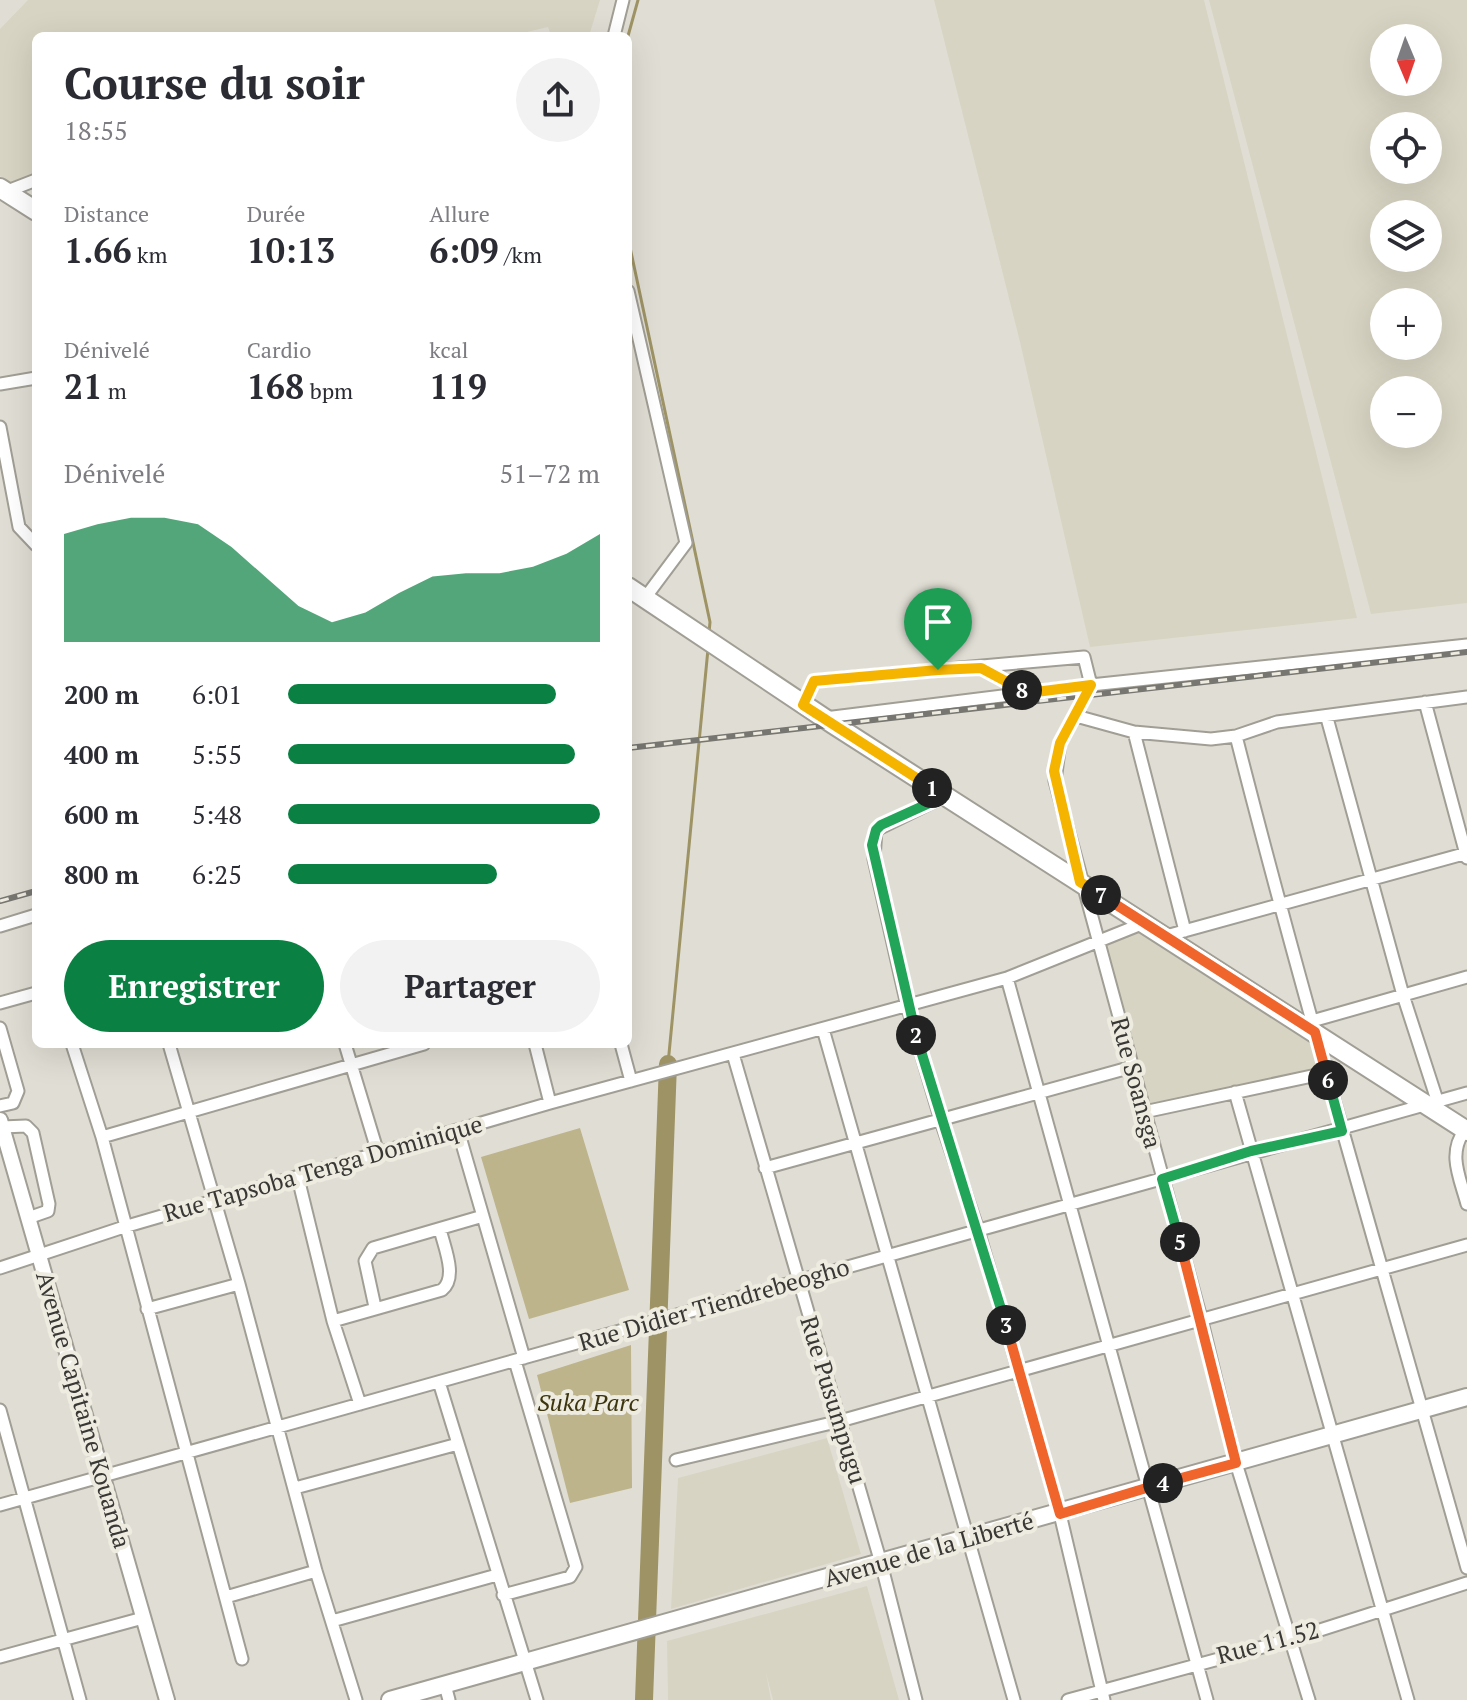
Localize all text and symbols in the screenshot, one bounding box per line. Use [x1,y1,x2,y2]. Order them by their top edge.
north arrow [1370,24,1442,96]
map controls [1370,24,1442,448]
text: Course du soir [64,53,365,112]
button: share [516,58,600,142]
button: locate [1370,112,1442,184]
text: 18:55 [64,113,128,147]
text: Distance [64,199,149,228]
text: Durée [247,199,305,228]
text: Allure [429,199,490,228]
button: layers [1370,200,1442,272]
text: 1.66 [64,228,132,273]
text: 10:13 [247,228,335,273]
text: 6:09 [429,228,499,273]
text: km [132,240,167,269]
text: /km [499,240,542,269]
button: + [1370,288,1442,360]
text: Dénivelé [64,335,150,364]
text: Cardio [247,335,311,364]
text: kcal [429,335,468,364]
text: 21 [64,364,102,409]
text: 168 [247,364,304,409]
text: 119 [429,364,487,409]
text: m [102,376,127,405]
text: bpm [304,376,353,405]
button: − [1370,376,1442,448]
text: Dénivelé [64,456,165,490]
text: 51–72 m [500,456,600,490]
pin [904,588,972,670]
icon: arrive [916,600,960,644]
pin: 8 [1002,670,1042,710]
text: 8 [1016,675,1028,704]
text: 200 m [64,677,139,711]
text: 6:01 [192,677,242,711]
text: 400 m [64,737,139,771]
text: 5:55 [192,737,242,771]
pin: 1 [912,768,952,808]
text: 1 [926,773,938,802]
text: 600 m [64,797,139,831]
text: 5:48 [192,797,242,831]
text: 800 m [64,857,139,891]
text: 6:25 [192,857,242,891]
pin: 7 [1081,875,1121,915]
text: 7 [1095,880,1107,909]
button: Enregistrer [64,940,324,1032]
button: Partager [340,940,600,1032]
street label: Rue Soansga [1104,1014,1170,1152]
pin: 2 [896,1015,936,1055]
text: 2 [910,1020,922,1049]
pin: 6 [1308,1060,1348,1100]
text: 6 [1322,1065,1334,1094]
street label: Rue Tapsoba Tenga Dominique [159,1107,486,1229]
pin: 5 [1160,1222,1200,1262]
text: 5 [1174,1227,1186,1256]
street label: Rue Didier Tiendrebeogho [575,1250,853,1358]
street label: Avenue Capitaine Kouanda [29,1268,139,1552]
pin: 3 [986,1305,1026,1345]
text: 3 [1000,1310,1012,1339]
street label: Rue Pusumpugu [793,1312,875,1488]
park label: Suka Parc [537,1386,640,1418]
pin: 4 [1143,1463,1183,1503]
text: 4 [1157,1468,1169,1497]
street label: Avenue de la Liberté [820,1504,1037,1594]
street label: Rue 11.52 [1213,1613,1323,1671]

